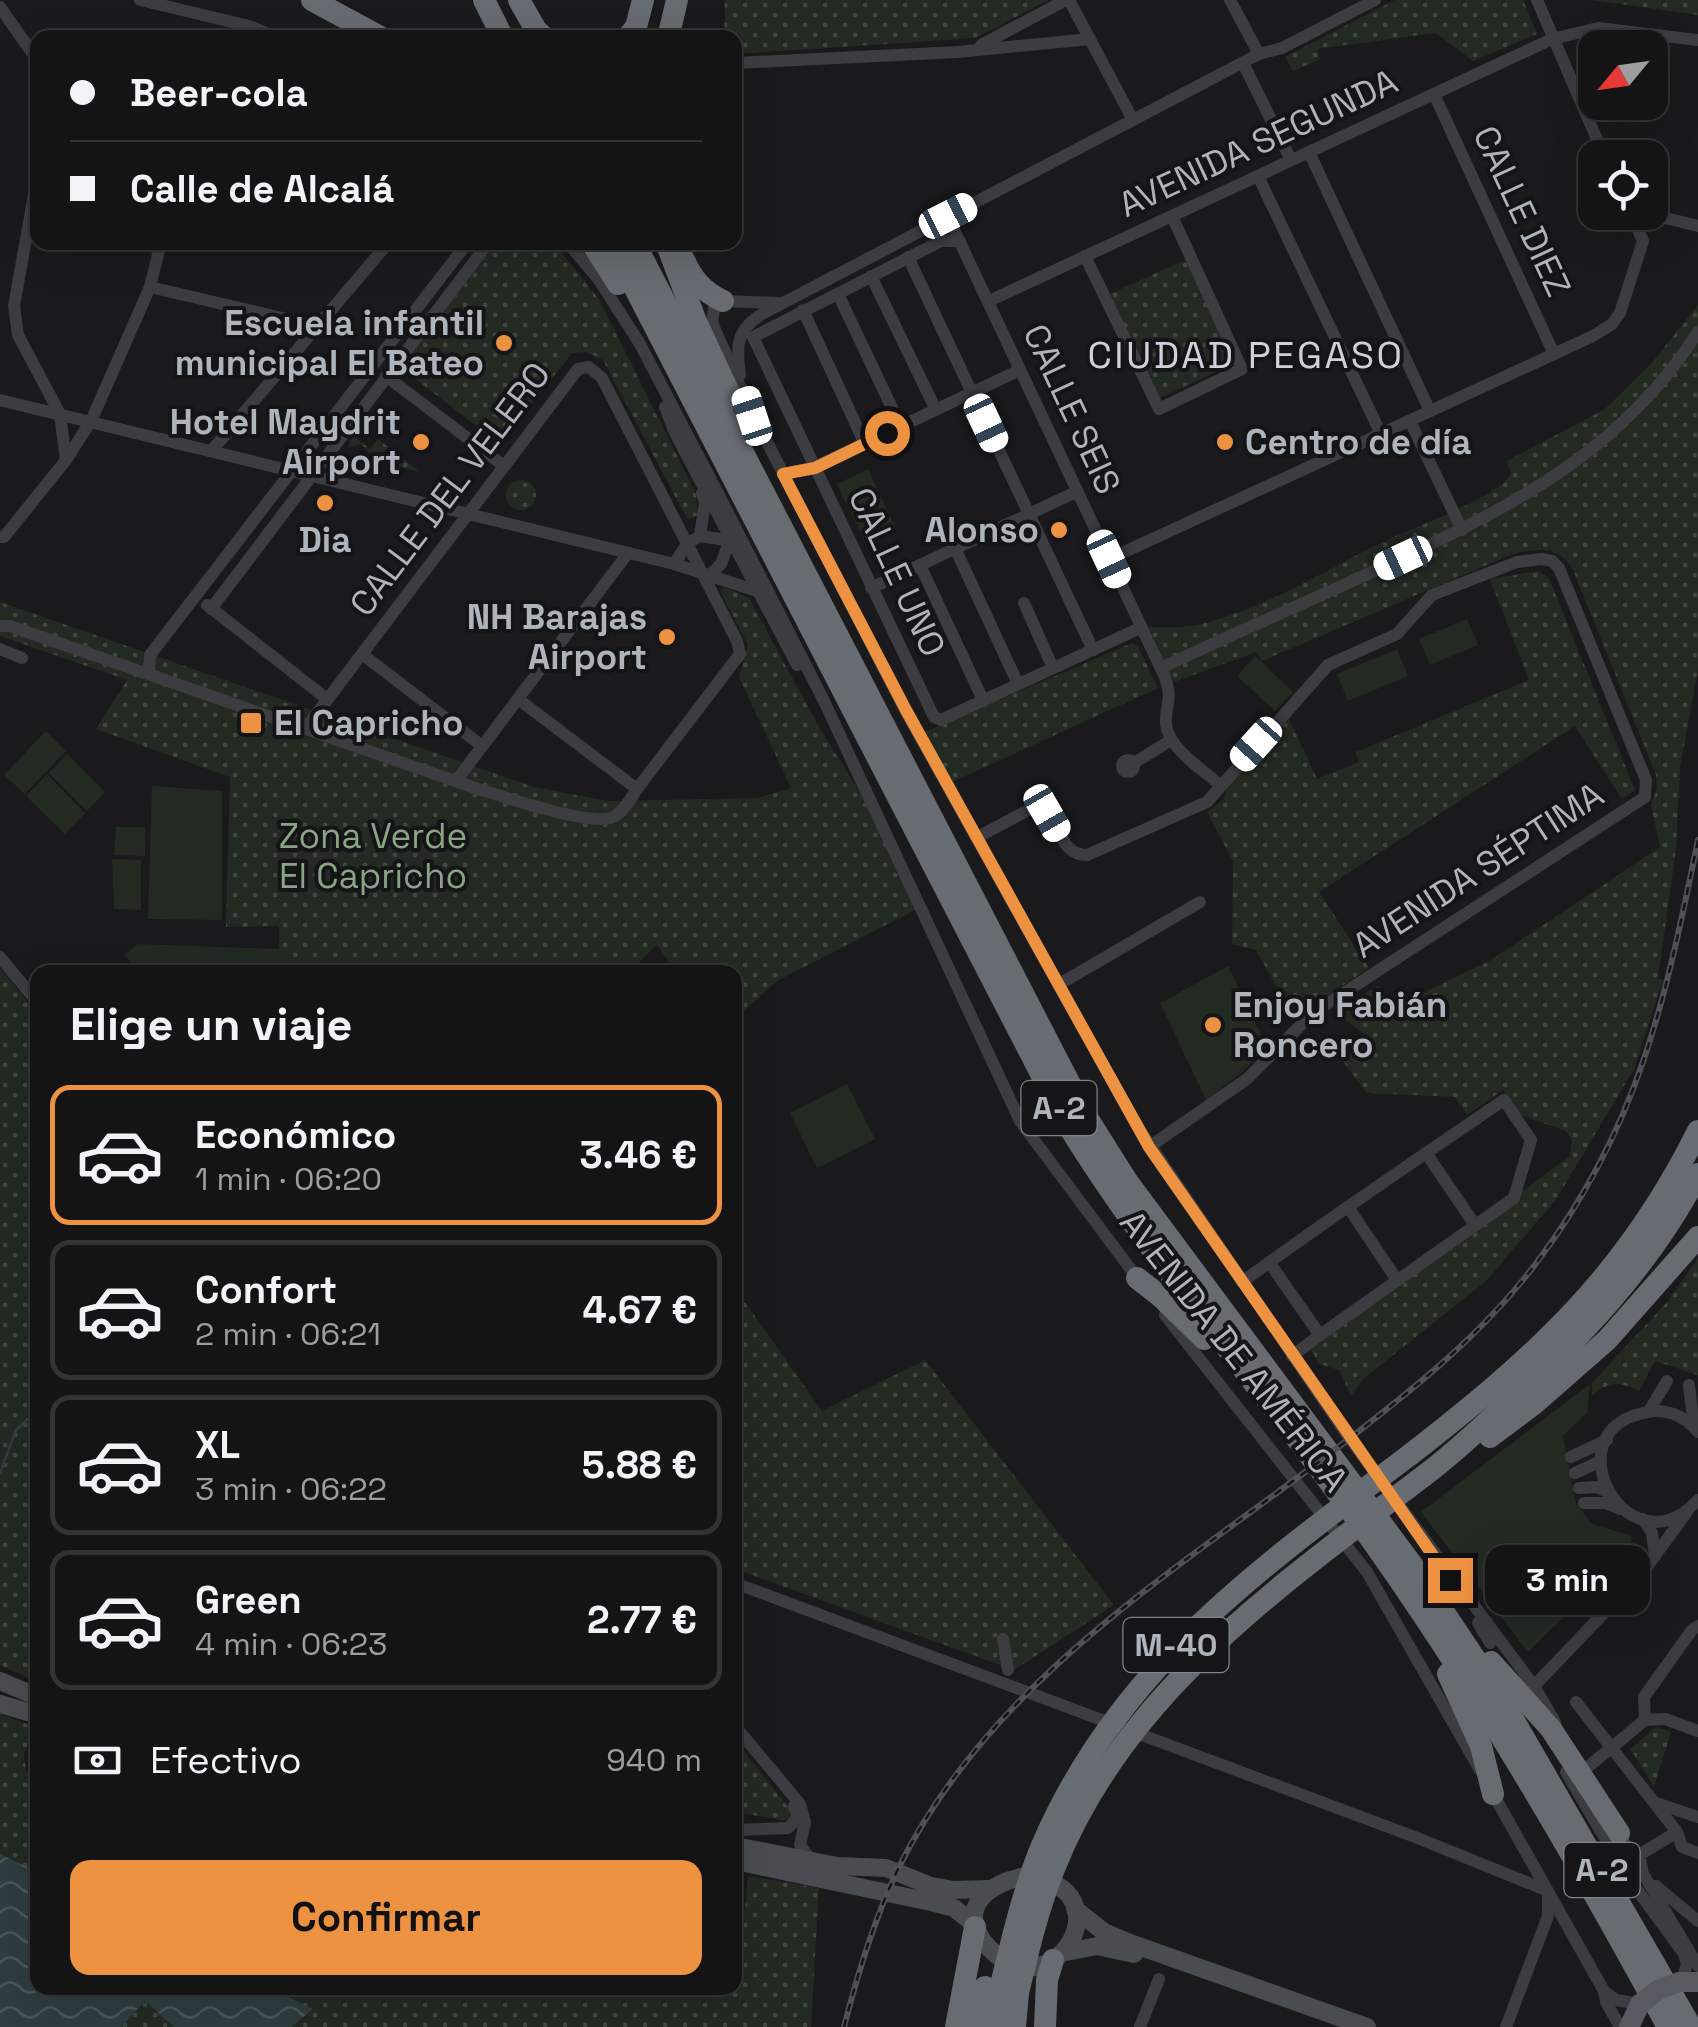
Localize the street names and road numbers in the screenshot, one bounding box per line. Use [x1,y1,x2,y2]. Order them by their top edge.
street label: AVENIDA SEGUNDA [1112,59,1404,227]
street label: CALLE DIEZ [1463,119,1581,303]
street label: CALLE SEIS [1014,317,1130,501]
street label: CALLE DEL VELERO [340,353,560,625]
street label: CALLE UNO [839,481,955,663]
street label: AVENIDA SÉPTIMA [1344,772,1612,968]
road number: A-2 [1022,1081,1096,1135]
street label: AVENIDA DE AMÉRICA [1110,1201,1358,1501]
road number: M-40 [1124,1618,1228,1672]
road number: A-2 [1564,1843,1640,1897]

